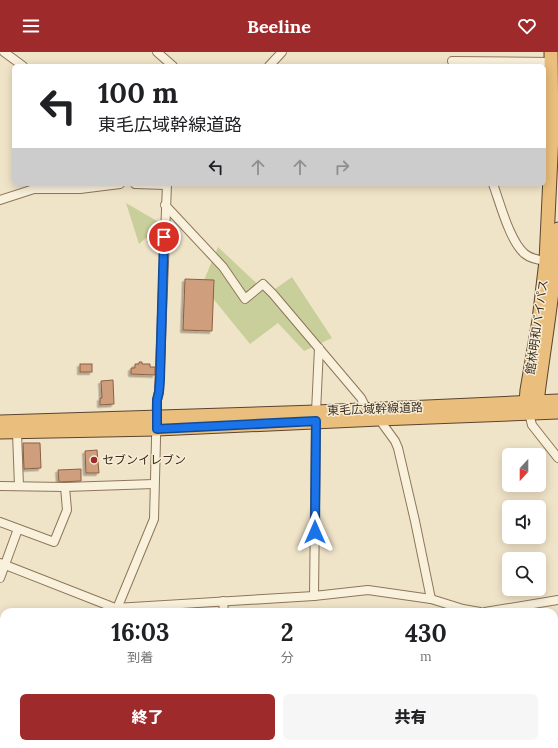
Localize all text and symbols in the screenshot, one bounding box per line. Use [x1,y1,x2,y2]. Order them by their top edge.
icon: menu [20,15,42,37]
text: Beeline [247,15,311,38]
icon: heart [516,15,538,37]
text: 100 m [98,75,178,111]
icon: left [32,80,84,132]
text: 東毛広域幹線道路 [98,113,242,136]
icon: left [205,156,227,178]
icon: ahead [247,156,269,178]
icon: ahead [289,156,311,178]
icon: right [331,156,353,178]
pin [147,220,181,254]
icon: arrive [153,226,175,248]
street label: 館林明和バイパス [522,278,551,375]
street label: 東毛広域幹線道路 [327,399,423,418]
north arrow [502,448,546,492]
map controls [502,448,546,596]
place label: セブンイレブン [102,452,186,467]
marker: セブンイレブン [89,455,99,465]
button: sound [502,500,546,544]
position arrow [294,511,336,553]
button: search [502,552,546,596]
text: 16:03 [111,617,169,648]
text: 2 [281,617,294,648]
text: 430 [405,618,447,649]
text: m [420,648,432,665]
text: 到着 [127,649,153,666]
text: 分 [281,649,294,666]
button: 終了 [20,694,275,740]
button: 共有 [283,694,538,740]

